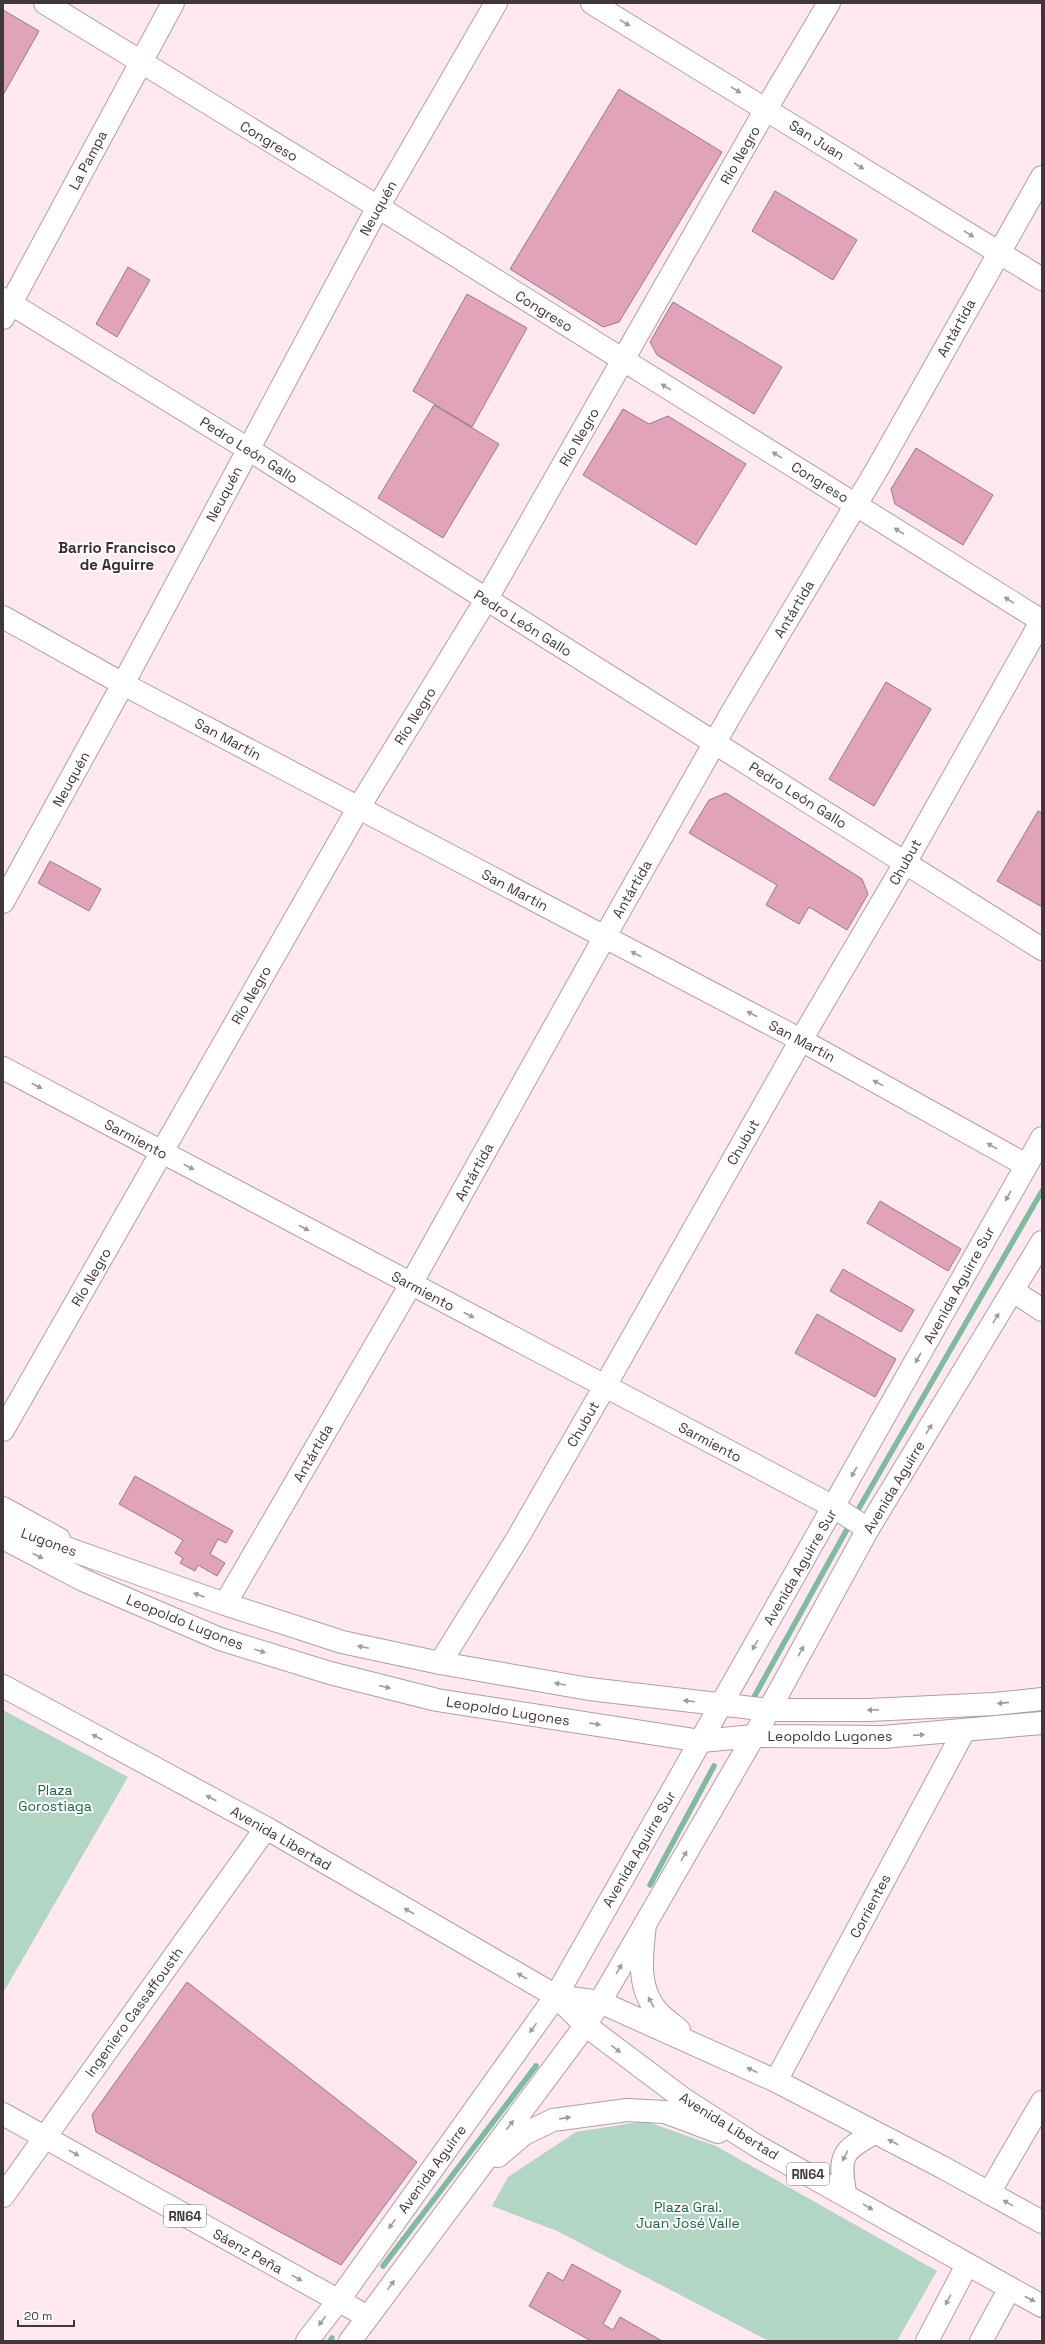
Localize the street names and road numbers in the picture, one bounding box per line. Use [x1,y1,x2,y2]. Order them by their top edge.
street label: San Juan [786,116,848,164]
street label: Congreso [237,117,301,165]
street label: Río Negro [716,122,764,188]
street label: La Pampa [65,127,111,193]
street label: Neuquén [355,177,401,239]
street label: Congreso [512,286,576,336]
street label: Antártida [933,296,979,360]
street label: Río Negro [555,404,603,470]
street label: Pedro León Gallo [197,413,301,487]
street label: Congreso [788,457,852,507]
street label: Neuquén [202,463,246,525]
street label: Antártida [770,577,818,641]
street label: Pedro León Gallo [471,586,575,660]
street label: Río Negro [390,684,440,748]
street label: San Martín [192,714,264,764]
street label: Neuquén [48,748,94,810]
street label: Pedro León Gallo [746,758,850,832]
street label: Chubut [885,836,925,888]
street label: Antártida [608,857,656,921]
street label: San Martín [479,865,551,915]
street label: Río Negro [227,962,275,1028]
street label: San Martín [766,1016,838,1066]
street label: Sarmiento [101,1115,171,1163]
street label: Chubut [723,1116,763,1168]
street label: Antártida [451,1140,497,1204]
street label: Avenida Aguirre Sur [919,1223,999,1347]
street label: Río Negro [67,1244,115,1310]
street label: Sarmiento [388,1267,458,1315]
street label: Chubut [563,1398,603,1450]
street label: Sarmiento [675,1418,745,1466]
street label: Antártida [289,1421,337,1485]
street label: Avenida Aguirre [859,1437,929,1537]
street label: Avenida Aguirre Sur [759,1506,841,1628]
street label: Lugones [19,1524,79,1560]
street label: Leopoldo Lugones [124,1590,246,1654]
street label: Leopoldo Lugones [445,1692,571,1730]
street label: Leopoldo Lugones [768,1727,892,1745]
street label: Avenida Aguirre Sur [598,1788,680,1910]
street label: Avenida Libertad [227,1802,335,1874]
street label: Corrientes [846,1871,894,1941]
street label: Ingeniero Cassaffousth [81,1944,187,2080]
street label: Avenida Libertad [676,2088,782,2164]
street label: Avenida Aguirre [394,2121,470,2217]
road number: RN64 [787,2163,829,2185]
road number: RN64 [164,2205,206,2227]
street label: Sáenz Peña [210,2224,286,2278]

